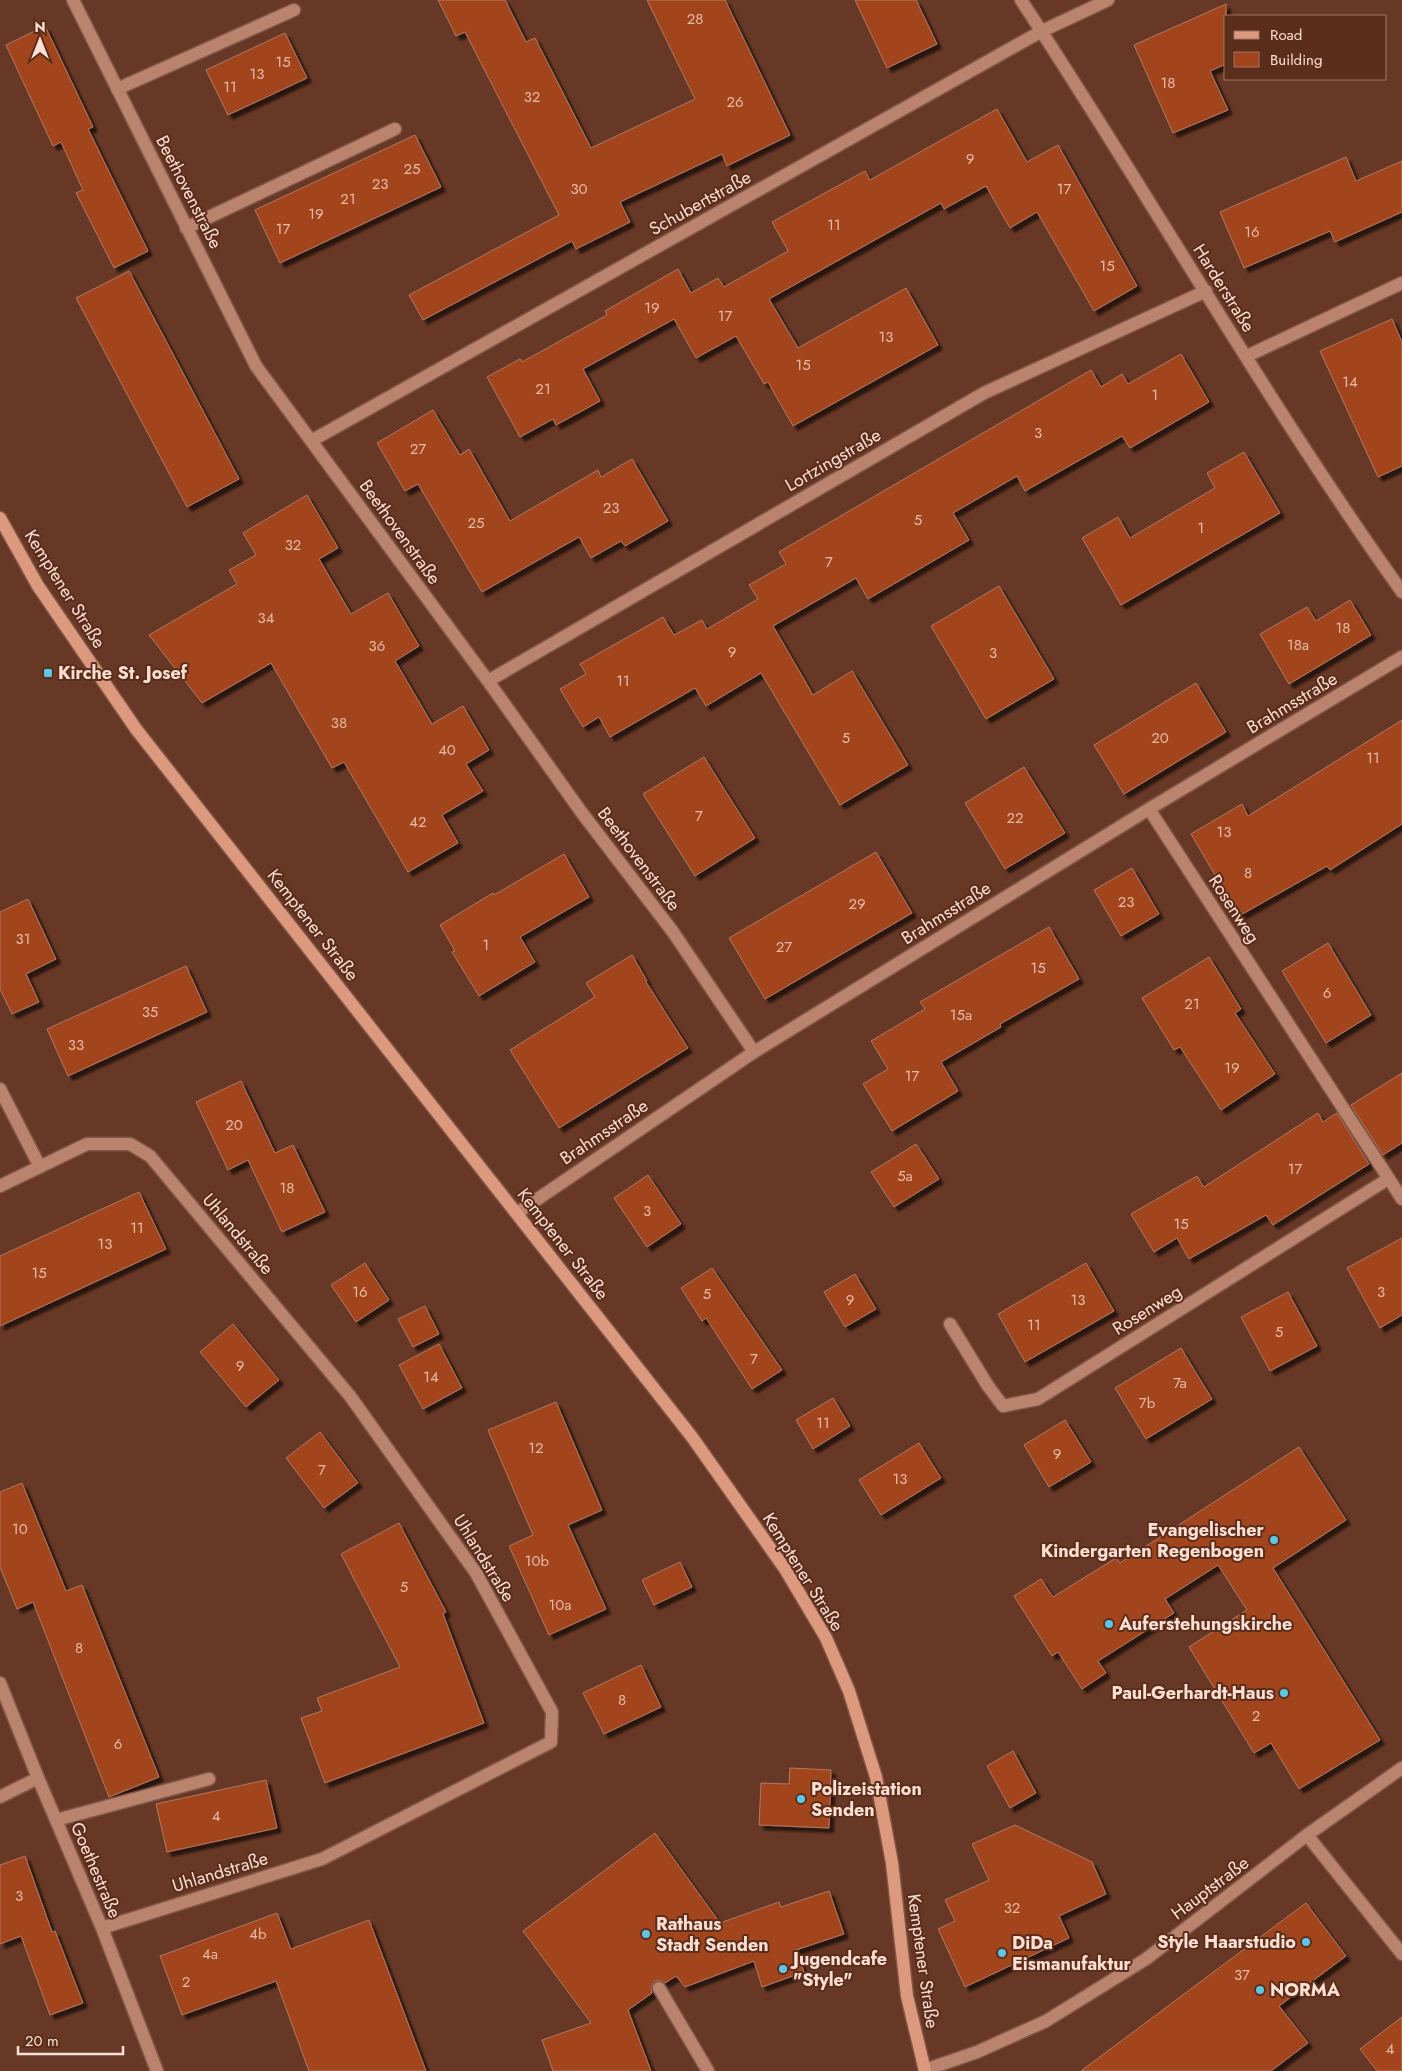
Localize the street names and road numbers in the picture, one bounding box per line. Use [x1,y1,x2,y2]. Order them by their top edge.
street label: Beethovenstraße [149,131,229,253]
street label: Schubertstraße [644,164,756,242]
street label: Harderstraße [1187,239,1261,337]
street label: Lortzingstraße [780,422,886,498]
street label: Beethovenstraße [353,474,447,590]
street label: Kemptener Straße [18,525,112,653]
street label: Brahmsstraße [1242,666,1342,740]
street label: Beethovenstraße [591,802,687,916]
street label: Kemptener Straße [261,864,365,986]
street label: Rosenweg [1202,870,1266,948]
street label: Brahmsstraße [896,875,996,951]
street label: Brahmsstraße [555,1093,653,1171]
street label: Kemptener Straße [511,1183,615,1305]
street label: Uhlandstraße [196,1188,280,1280]
street label: Rosenweg [1107,1278,1187,1342]
street label: Kemptener Straße [756,1508,850,1636]
street label: Uhlandstraße [447,1509,521,1607]
street label: Goethestraße [64,1818,128,1922]
street label: Uhlandstraße [169,1845,271,1899]
street label: Hauptstraße [1166,1850,1254,1926]
street label: Kemptener Straße [901,1892,945,2030]

